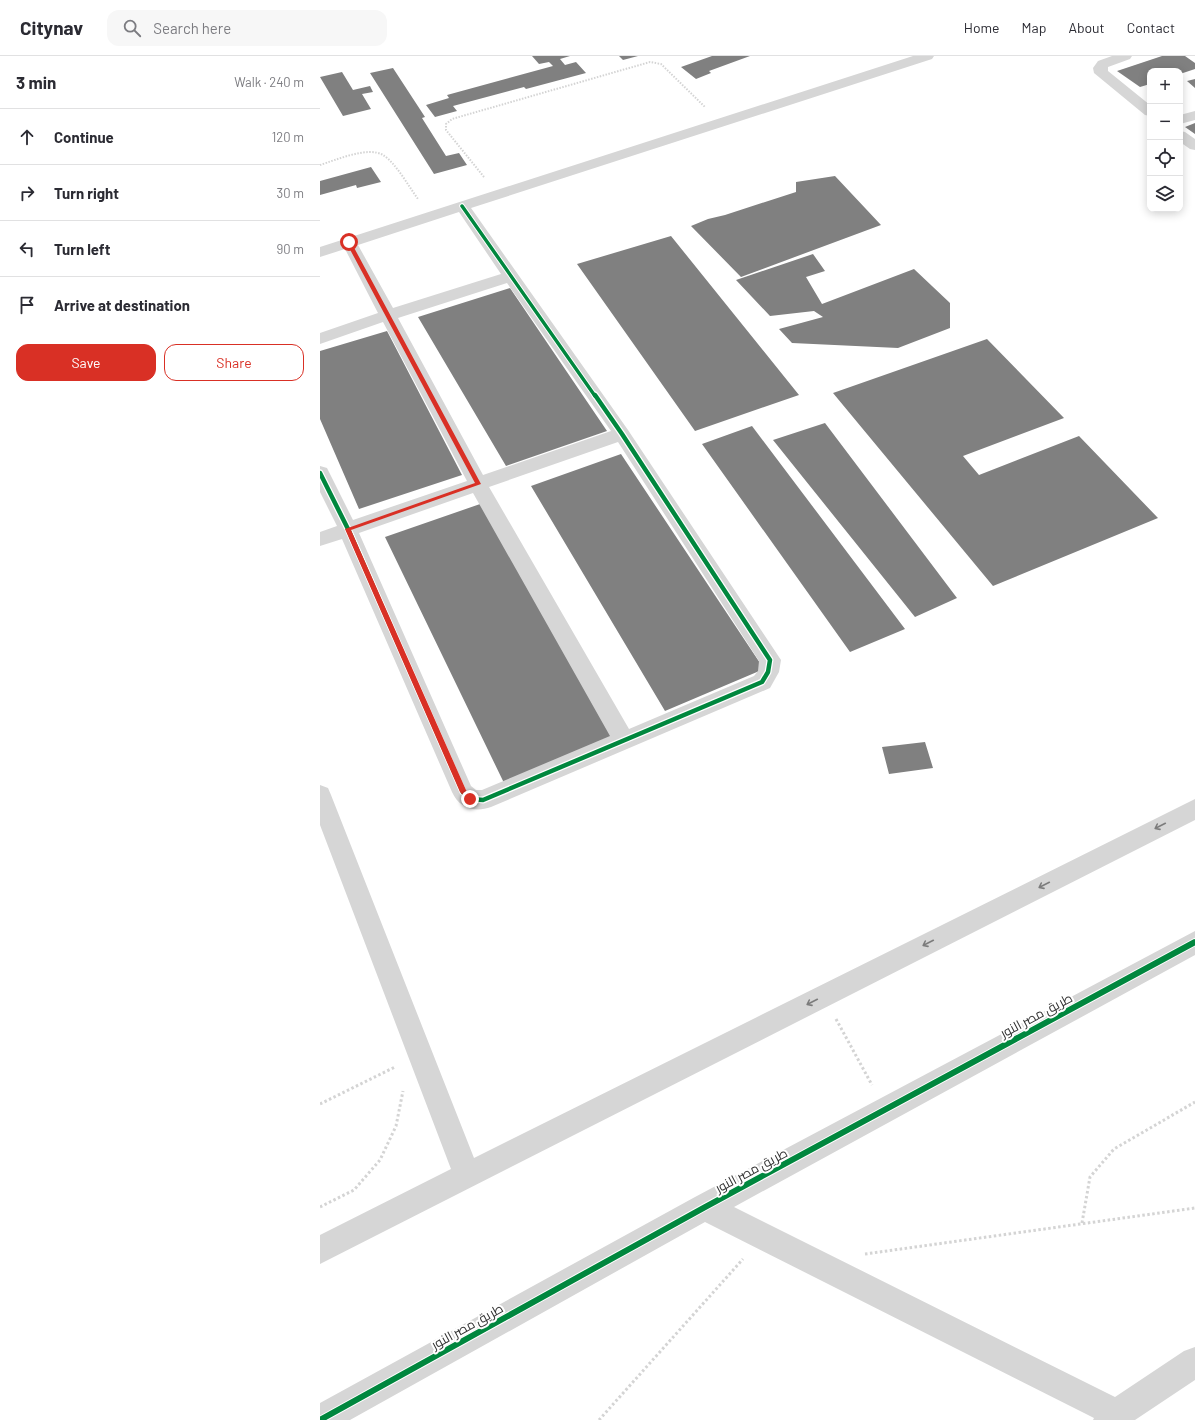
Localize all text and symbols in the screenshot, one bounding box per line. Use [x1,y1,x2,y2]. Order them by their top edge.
search box [107,10,387,46]
text: Citynav [20,16,83,39]
icon: search [121,17,143,39]
text: Search here [153,19,231,37]
text: Home [964,19,1000,36]
text: Map [1022,19,1046,36]
text: About [1068,19,1105,36]
text: Contact [1127,19,1175,36]
map controls [1147,68,1183,212]
button: + [1147,68,1183,104]
text: 3 min [16,72,56,92]
text: Walk · 240 m [234,74,304,90]
button: − [1147,104,1183,140]
icon: ahead [16,126,38,148]
text: Continue [54,128,114,146]
text: 120 m [272,129,304,145]
button: locate [1147,140,1183,176]
button: layers [1147,176,1183,212]
icon: right [16,182,38,204]
text: Turn right [54,184,119,202]
text: 30 m [277,185,304,201]
route start [340,233,358,251]
icon: left [16,238,38,260]
text: Turn left [54,240,110,258]
text: 90 m [277,241,304,257]
icon: arrive [16,294,38,316]
text: Arrive at destination [54,296,190,314]
button: Save [16,344,156,381]
button: Share [164,344,304,381]
route end [461,790,479,808]
one-way arrow [1154,823,1166,830]
one-way arrow [1038,882,1050,889]
one-way arrow [922,940,934,947]
street label: طريق مصر النور [996,989,1075,1041]
one-way arrow [806,998,818,1006]
street label: طريق مصر النور [711,1144,790,1196]
street label: طريق مصر النور [427,1300,506,1353]

